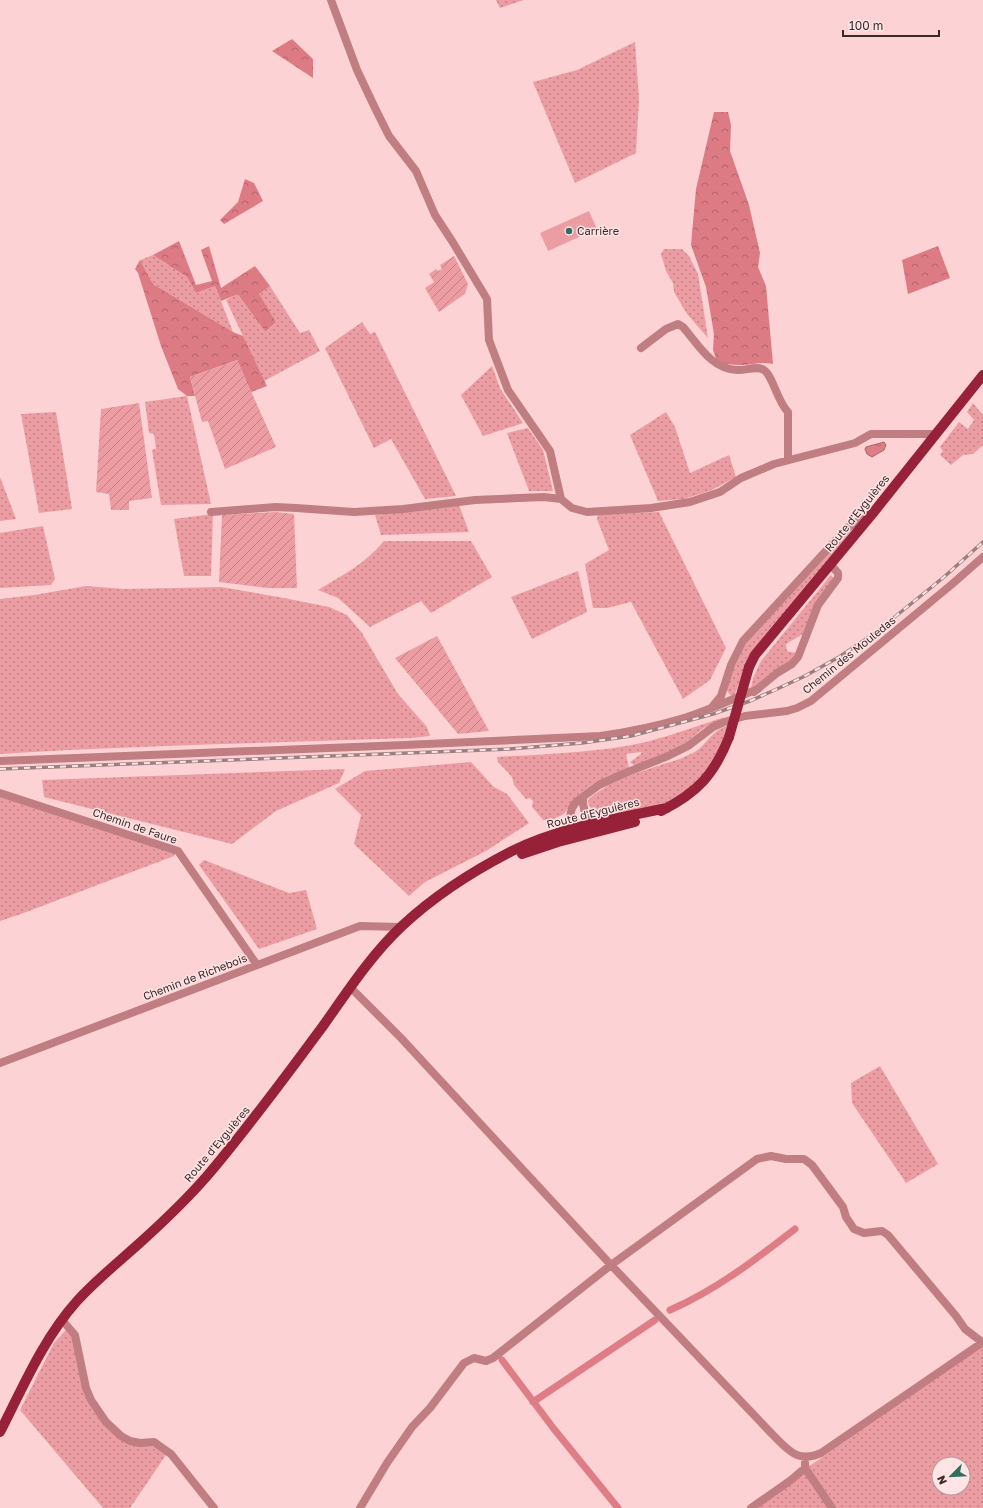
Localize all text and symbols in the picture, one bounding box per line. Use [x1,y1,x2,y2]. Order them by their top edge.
scale bar [843,12,939,38]
text: 100 m [849,18,883,33]
place label: Carrière [577,224,619,237]
marker: Carrière [564,226,574,236]
street label: Route d'Eyguières [822,472,892,554]
street label: Chemin des Mouledas [800,613,898,696]
street label: Route d'Eyguières [545,795,641,830]
street label: Chemin de Faure [91,805,179,846]
street label: Chemin de Richebois [141,951,249,1002]
street label: Route d'Eyguières [181,1103,252,1184]
north arrow [931,1456,971,1496]
text: N [934,1474,949,1487]

